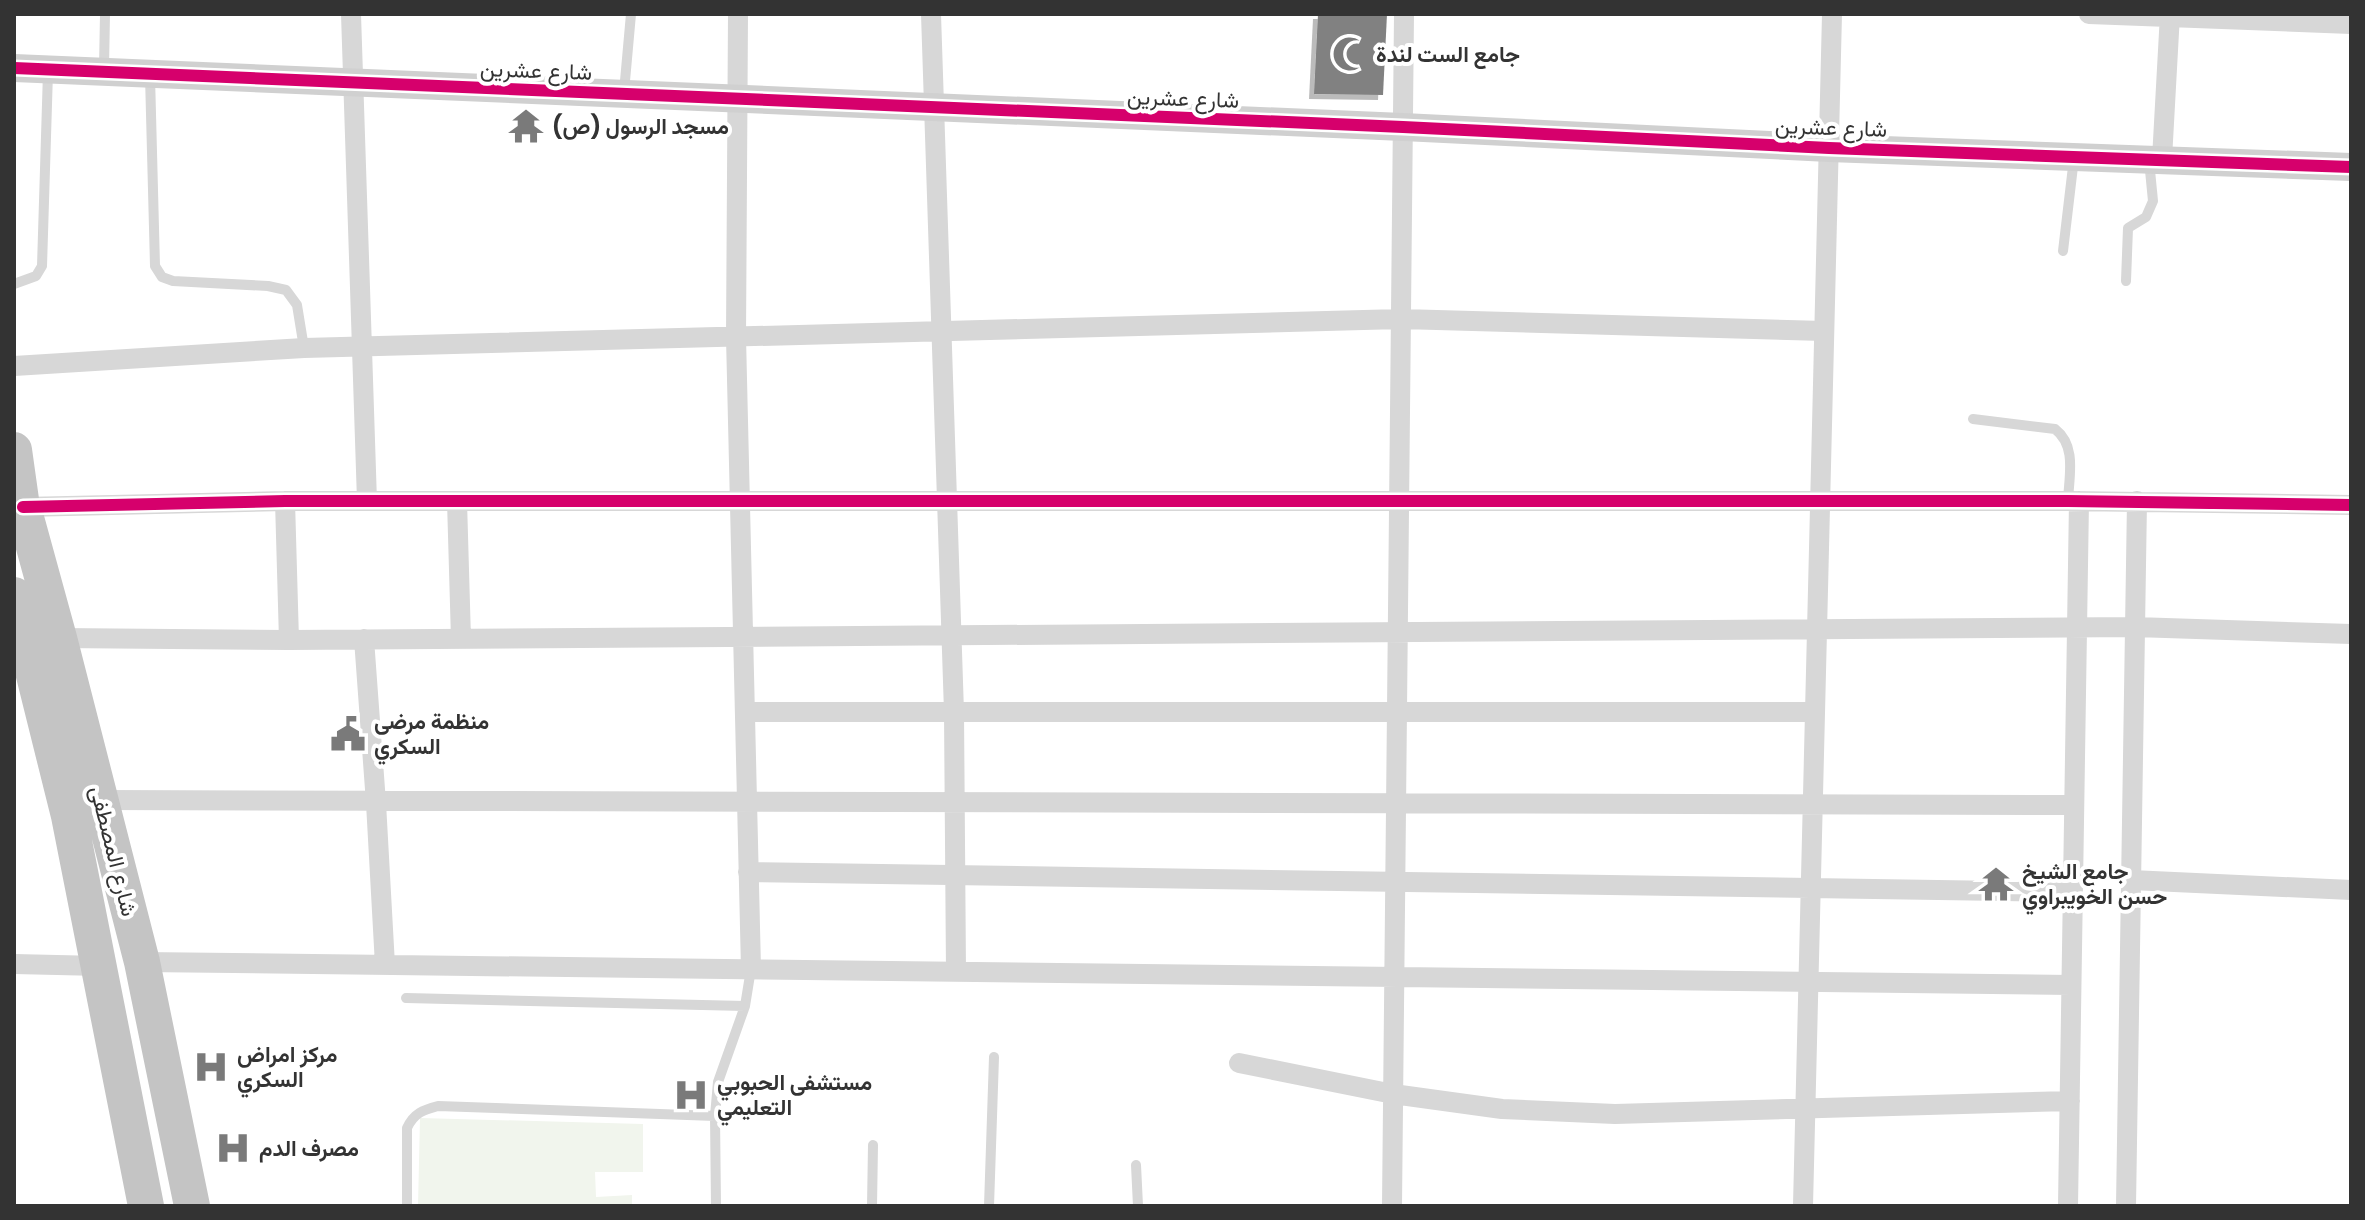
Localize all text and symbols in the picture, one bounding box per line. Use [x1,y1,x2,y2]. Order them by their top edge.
mosque icon: جامع الست لندة [1331,35,1369,73]
place label: جامع الست لندة [1376,39,1520,70]
street label: شارع عشرين [479,53,593,88]
street label: شارع عشرين [1126,81,1240,116]
temple icon: مسجد الرسول (ص) [507,107,545,145]
street label: شارع عشرين [1774,110,1888,145]
place label: مسجد الرسول (ص) [552,111,729,142]
place label: منظمة مرضى السكري [374,706,489,765]
public building icon: منظمة مرضى السكري [329,715,367,753]
street label: شارع المصطفى [82,783,145,919]
place label: جامع الشيخ حسن الخويبراوي [2022,856,2167,915]
temple icon: جامع الشيخ حسن الخويبراوي [1977,865,2015,903]
place label: مركز امراض السكري [237,1039,337,1098]
hospital icon: مركز امراض السكري [192,1048,230,1086]
place label: مستشفى الحبوبي التعليمي [717,1067,872,1126]
hospital icon: مستشفى الحبوبي التعليمي [672,1076,710,1114]
hospital icon: مصرف الدم [214,1129,252,1167]
place label: مصرف الدم [259,1133,359,1164]

